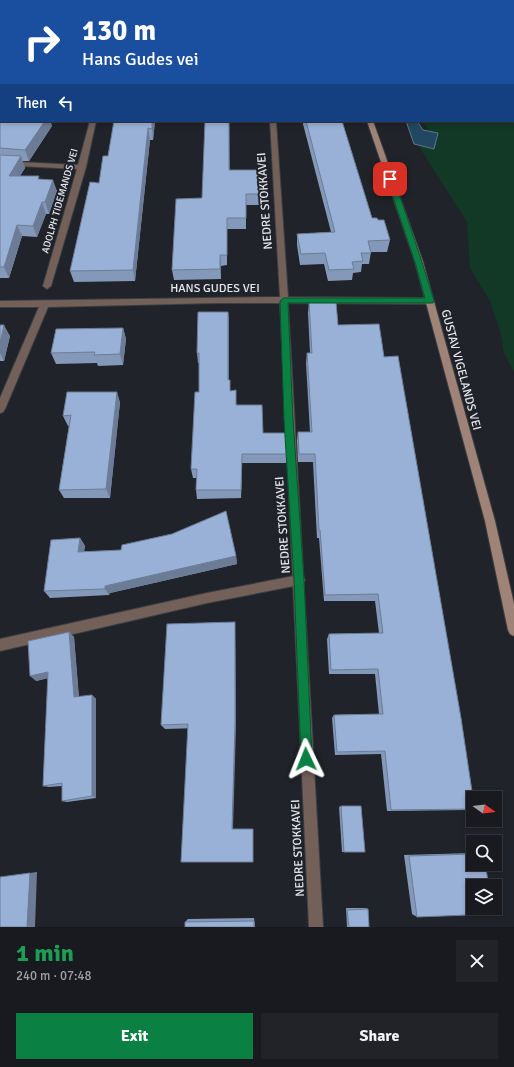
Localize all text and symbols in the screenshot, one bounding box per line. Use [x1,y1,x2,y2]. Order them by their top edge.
text: 130 m [82,14,156,48]
icon: right [16,16,68,68]
text: Hans Gudes vei [82,48,199,70]
icon: left [55,92,77,114]
text: Then [16,94,47,112]
street label: ADOLPH TIDEMANDS VEI [39,147,81,255]
street label: NEDRE STOKKAVEI [254,152,276,250]
pin [373,162,407,196]
icon: arrive [379,168,401,190]
street label: HANS GUDES VEI [170,281,260,296]
street label: GUSTAV VIGELANDS VEI [438,308,484,432]
street label: NEDRE STOKKAVEI [272,476,294,574]
position arrow [285,738,327,780]
north arrow [466,791,502,827]
map controls [466,791,502,915]
street label: NEDRE STOKKAVEI [288,799,308,897]
button: search [466,835,502,871]
button: layers [466,879,502,915]
text: 1 min [16,938,74,968]
button: close [456,940,498,982]
text: 240 m · 07:48 [16,968,92,984]
button: Exit [16,1013,253,1059]
button: Share [261,1013,498,1059]

